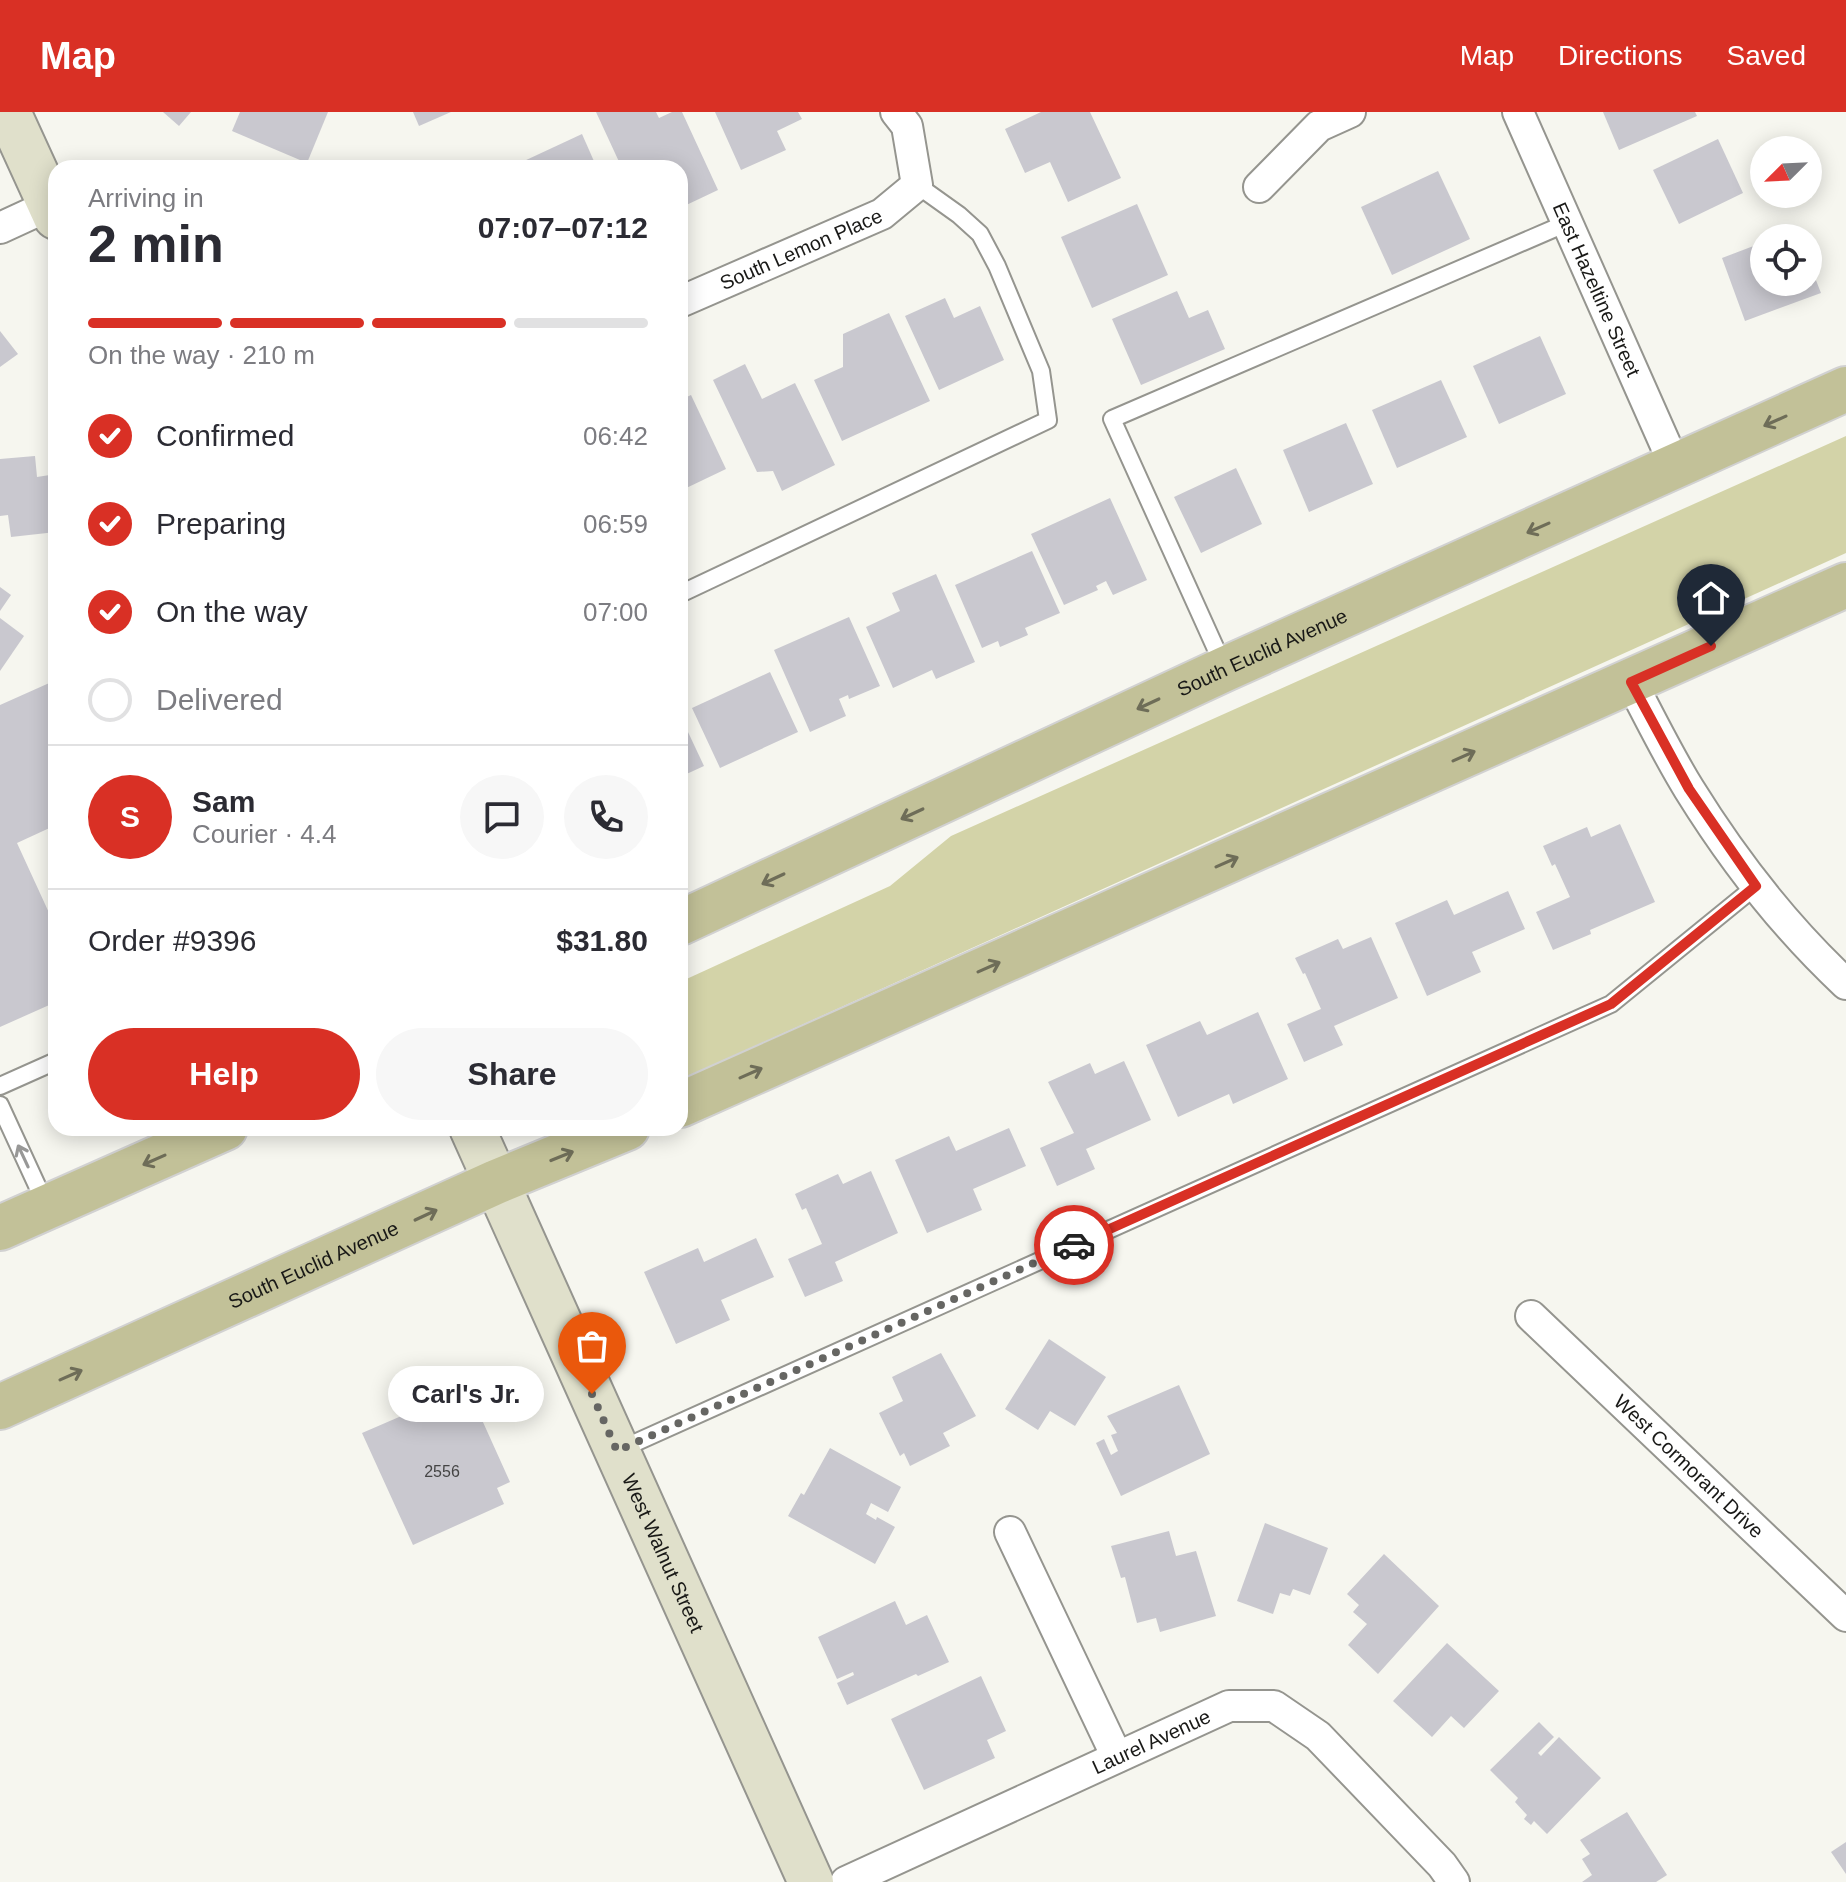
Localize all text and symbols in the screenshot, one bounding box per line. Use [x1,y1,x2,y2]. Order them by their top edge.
text: Map [40,35,116,77]
text: Map [1460,40,1514,71]
text: Directions [1558,40,1683,71]
text: Saved [1727,40,1806,71]
north arrow [1750,136,1822,208]
map controls [1750,136,1822,296]
text: Arriving in [88,183,204,213]
street label: East Hazeltine Street [1548,199,1645,380]
street label: South Lemon Place [717,204,885,294]
text: 07:07–07:12 [478,211,648,244]
text: 2 min [88,215,224,273]
button: locate [1750,224,1822,296]
text: On the way · 210 m [88,340,315,370]
icon: check [88,414,132,458]
one-way arrow [1763,414,1787,429]
text: Confirmed [156,419,294,452]
text: 06:42 [583,421,648,451]
icon: check [88,502,132,546]
text: Preparing [156,507,286,540]
text: 06:59 [583,509,648,539]
one-way arrow [1526,521,1550,536]
pin [1677,564,1745,646]
icon: home [1689,576,1733,620]
icon: check [88,590,132,634]
text: On the way [156,595,308,628]
text: 07:00 [583,597,648,627]
street label: South Euclid Avenue [1174,604,1351,701]
text: Delivered [156,683,283,716]
one-way arrow [1136,697,1160,712]
one-way arrow [1451,748,1476,763]
button: chat [460,775,544,859]
button: phone [564,775,648,859]
text: Sam [192,785,255,818]
text: S [120,800,140,833]
one-way arrow [900,807,925,822]
text: Courier · 4.4 [192,819,337,849]
one-way arrow [1214,853,1238,868]
one-way arrow [761,872,785,887]
text: Order #9396 [88,924,256,957]
text: $31.80 [556,924,648,957]
one-way arrow [976,959,1001,974]
button: Help [88,1028,360,1120]
button: Share [376,1028,648,1120]
one-way arrow [739,1065,763,1080]
one-way arrow [15,1144,30,1168]
one-way arrow [549,1148,574,1163]
one-way arrow [142,1153,167,1168]
courier [1034,1205,1114,1285]
one-way arrow [413,1207,437,1222]
street label: South Euclid Avenue [225,1217,402,1313]
icon: car [1052,1223,1096,1267]
pin [558,1312,626,1394]
icon: bag [570,1324,614,1368]
callout: Carl's Jr. [388,1366,544,1422]
one-way arrow [59,1367,83,1382]
text: Carl's Jr. [412,1379,520,1409]
street label: West Cormorant Drive [1610,1390,1768,1542]
house number: 2556 [424,1463,460,1480]
street label: West Walnut Street [618,1470,708,1636]
street label: Laurel Avenue [1089,1705,1214,1778]

